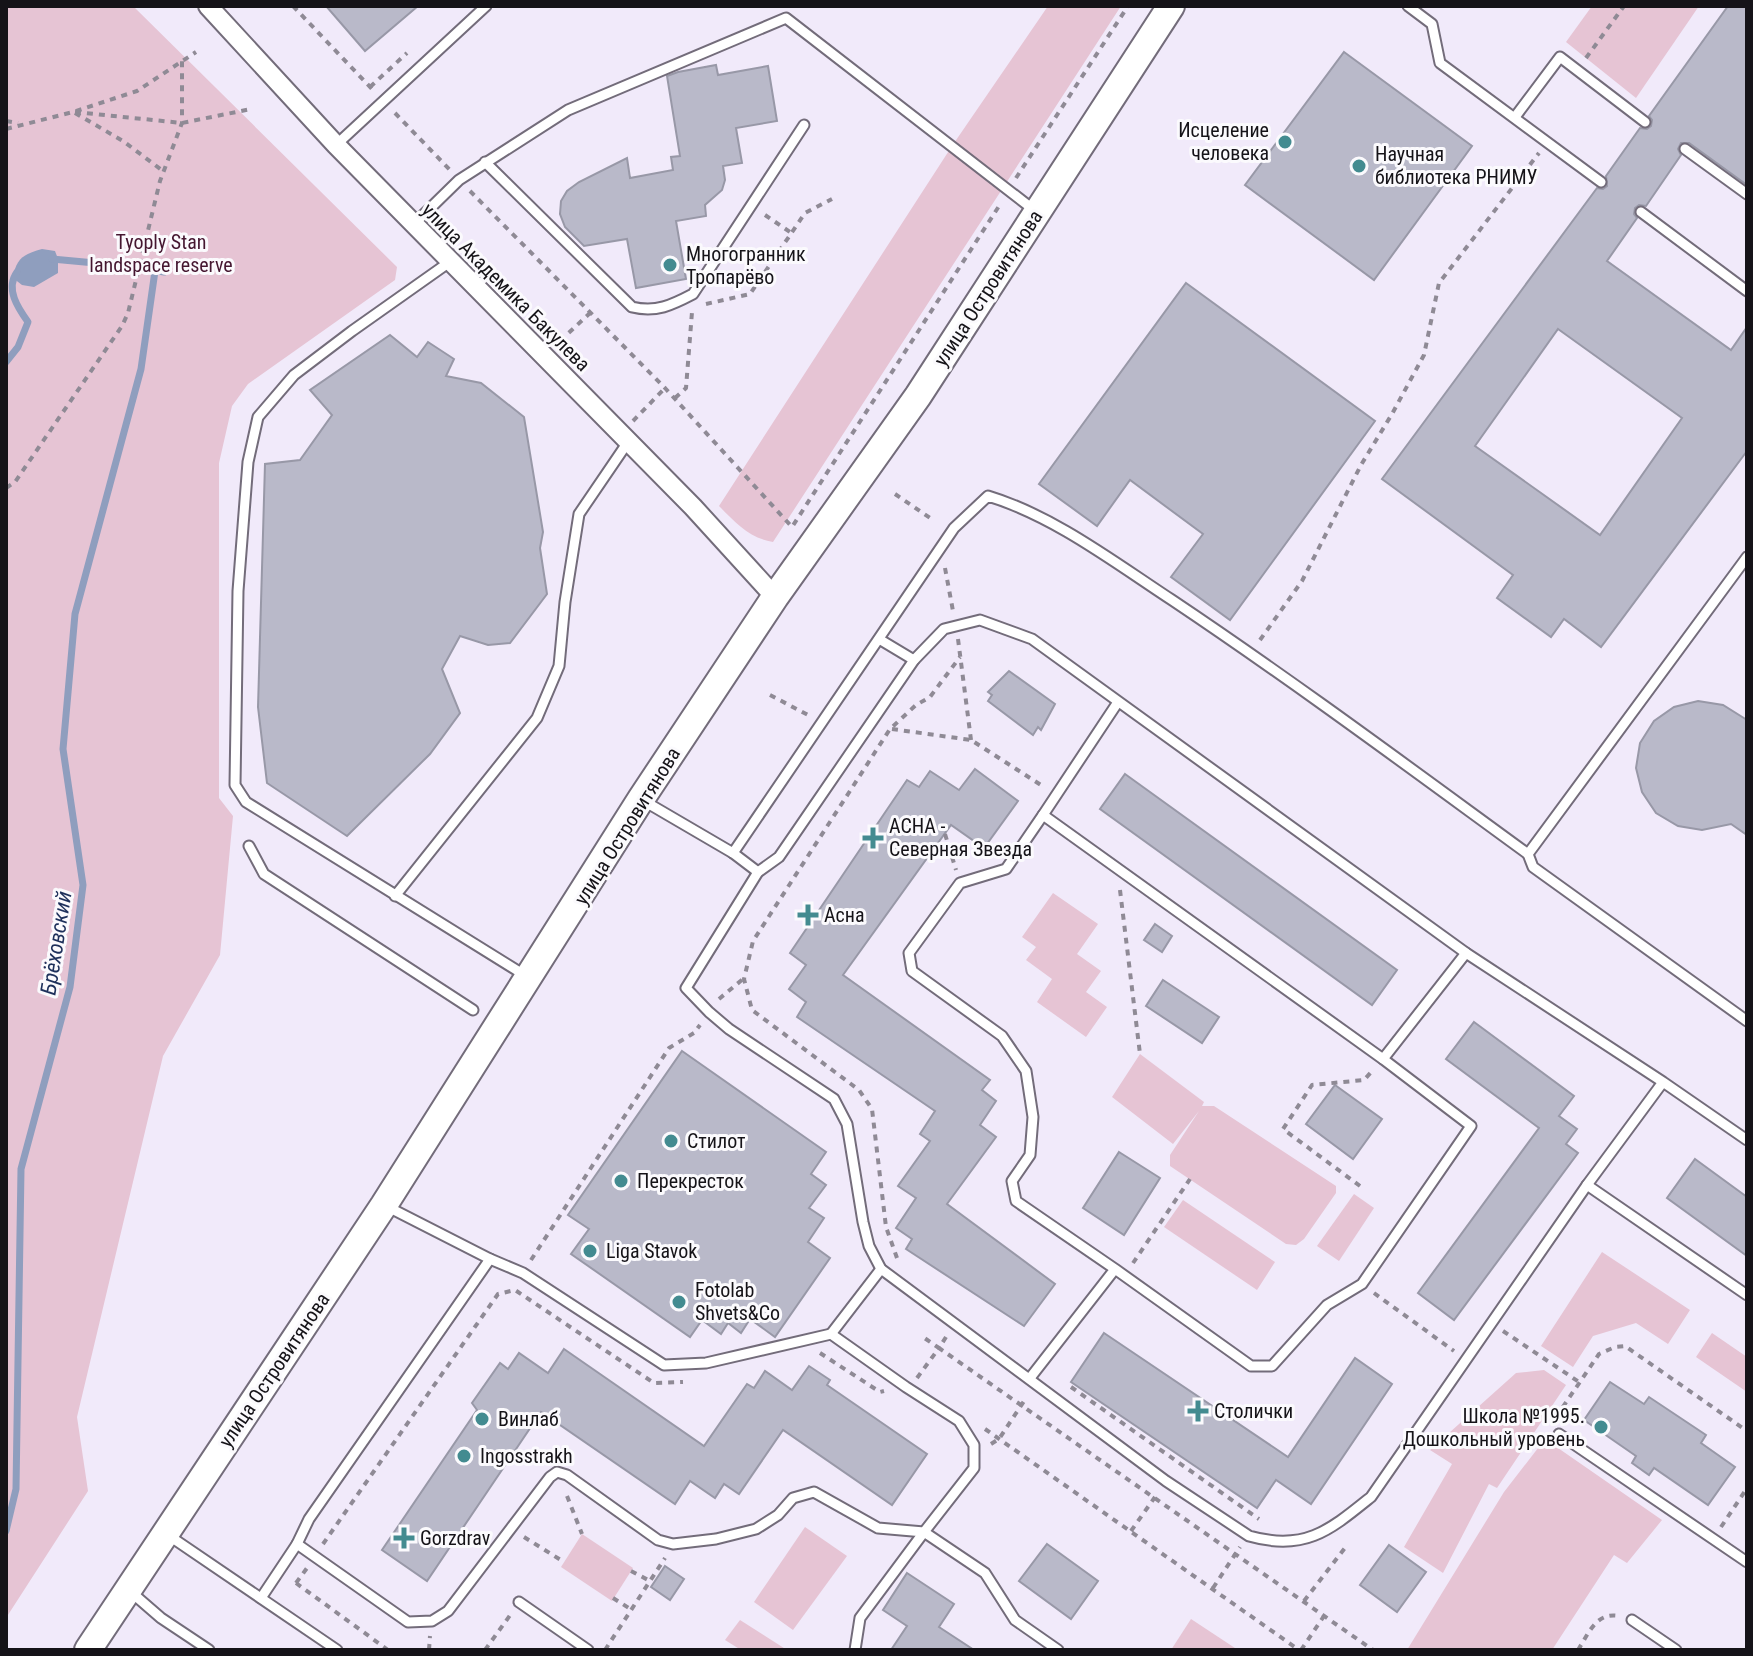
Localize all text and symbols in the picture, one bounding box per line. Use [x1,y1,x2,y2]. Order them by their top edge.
place label: Исцеление человека [1178,118,1269,165]
marker: Исцеление человека [1276,133,1294,151]
place label: Научная библиотека РНИМУ [1375,142,1537,189]
marker: Научная библиотека РНИМУ [1350,157,1368,175]
street label: улица Академика Бакулева [417,198,595,376]
street label: улица Островитянова [929,206,1047,370]
park label: Tyoply Stan landspace reserve [89,230,233,277]
place label: Многогранник Тропарёво [686,242,806,289]
marker: Многогранник Тропарёво [661,256,679,274]
street label: улица Островитянова [569,743,685,909]
place label: АСНА - Северная Звезда [889,814,1032,861]
marker: АСНА - Северная Звезда [864,829,882,847]
water label: Брёховский [35,889,77,997]
place label: Асна [824,903,865,927]
marker: Асна [799,906,817,924]
place label: Стилот [687,1129,746,1153]
marker: Стилот [662,1132,680,1150]
place label: Перекресток [637,1169,744,1193]
marker: Перекресток [612,1172,630,1190]
place label: Liga Stavok [606,1239,697,1263]
marker: Liga Stavok [581,1242,599,1260]
place label: Fotolab Shvets&Co [695,1278,780,1325]
street label: улица Островитянова [213,1288,335,1452]
marker: Fotolab Shvets&Co [670,1293,688,1311]
place label: Столички [1214,1399,1293,1423]
marker: Столички [1189,1402,1207,1420]
place label: Школа №1995. Дошкольный уровень [1403,1404,1585,1451]
place label: Винлаб [498,1407,559,1431]
marker: Винлаб [473,1410,491,1428]
marker: Школа №1995. Дошкольный уровень [1592,1418,1610,1436]
place label: Ingosstrakh [480,1444,573,1468]
marker: Ingosstrakh [455,1447,473,1465]
place label: Gorzdrav [420,1526,491,1550]
marker: Gorzdrav [395,1529,413,1547]

